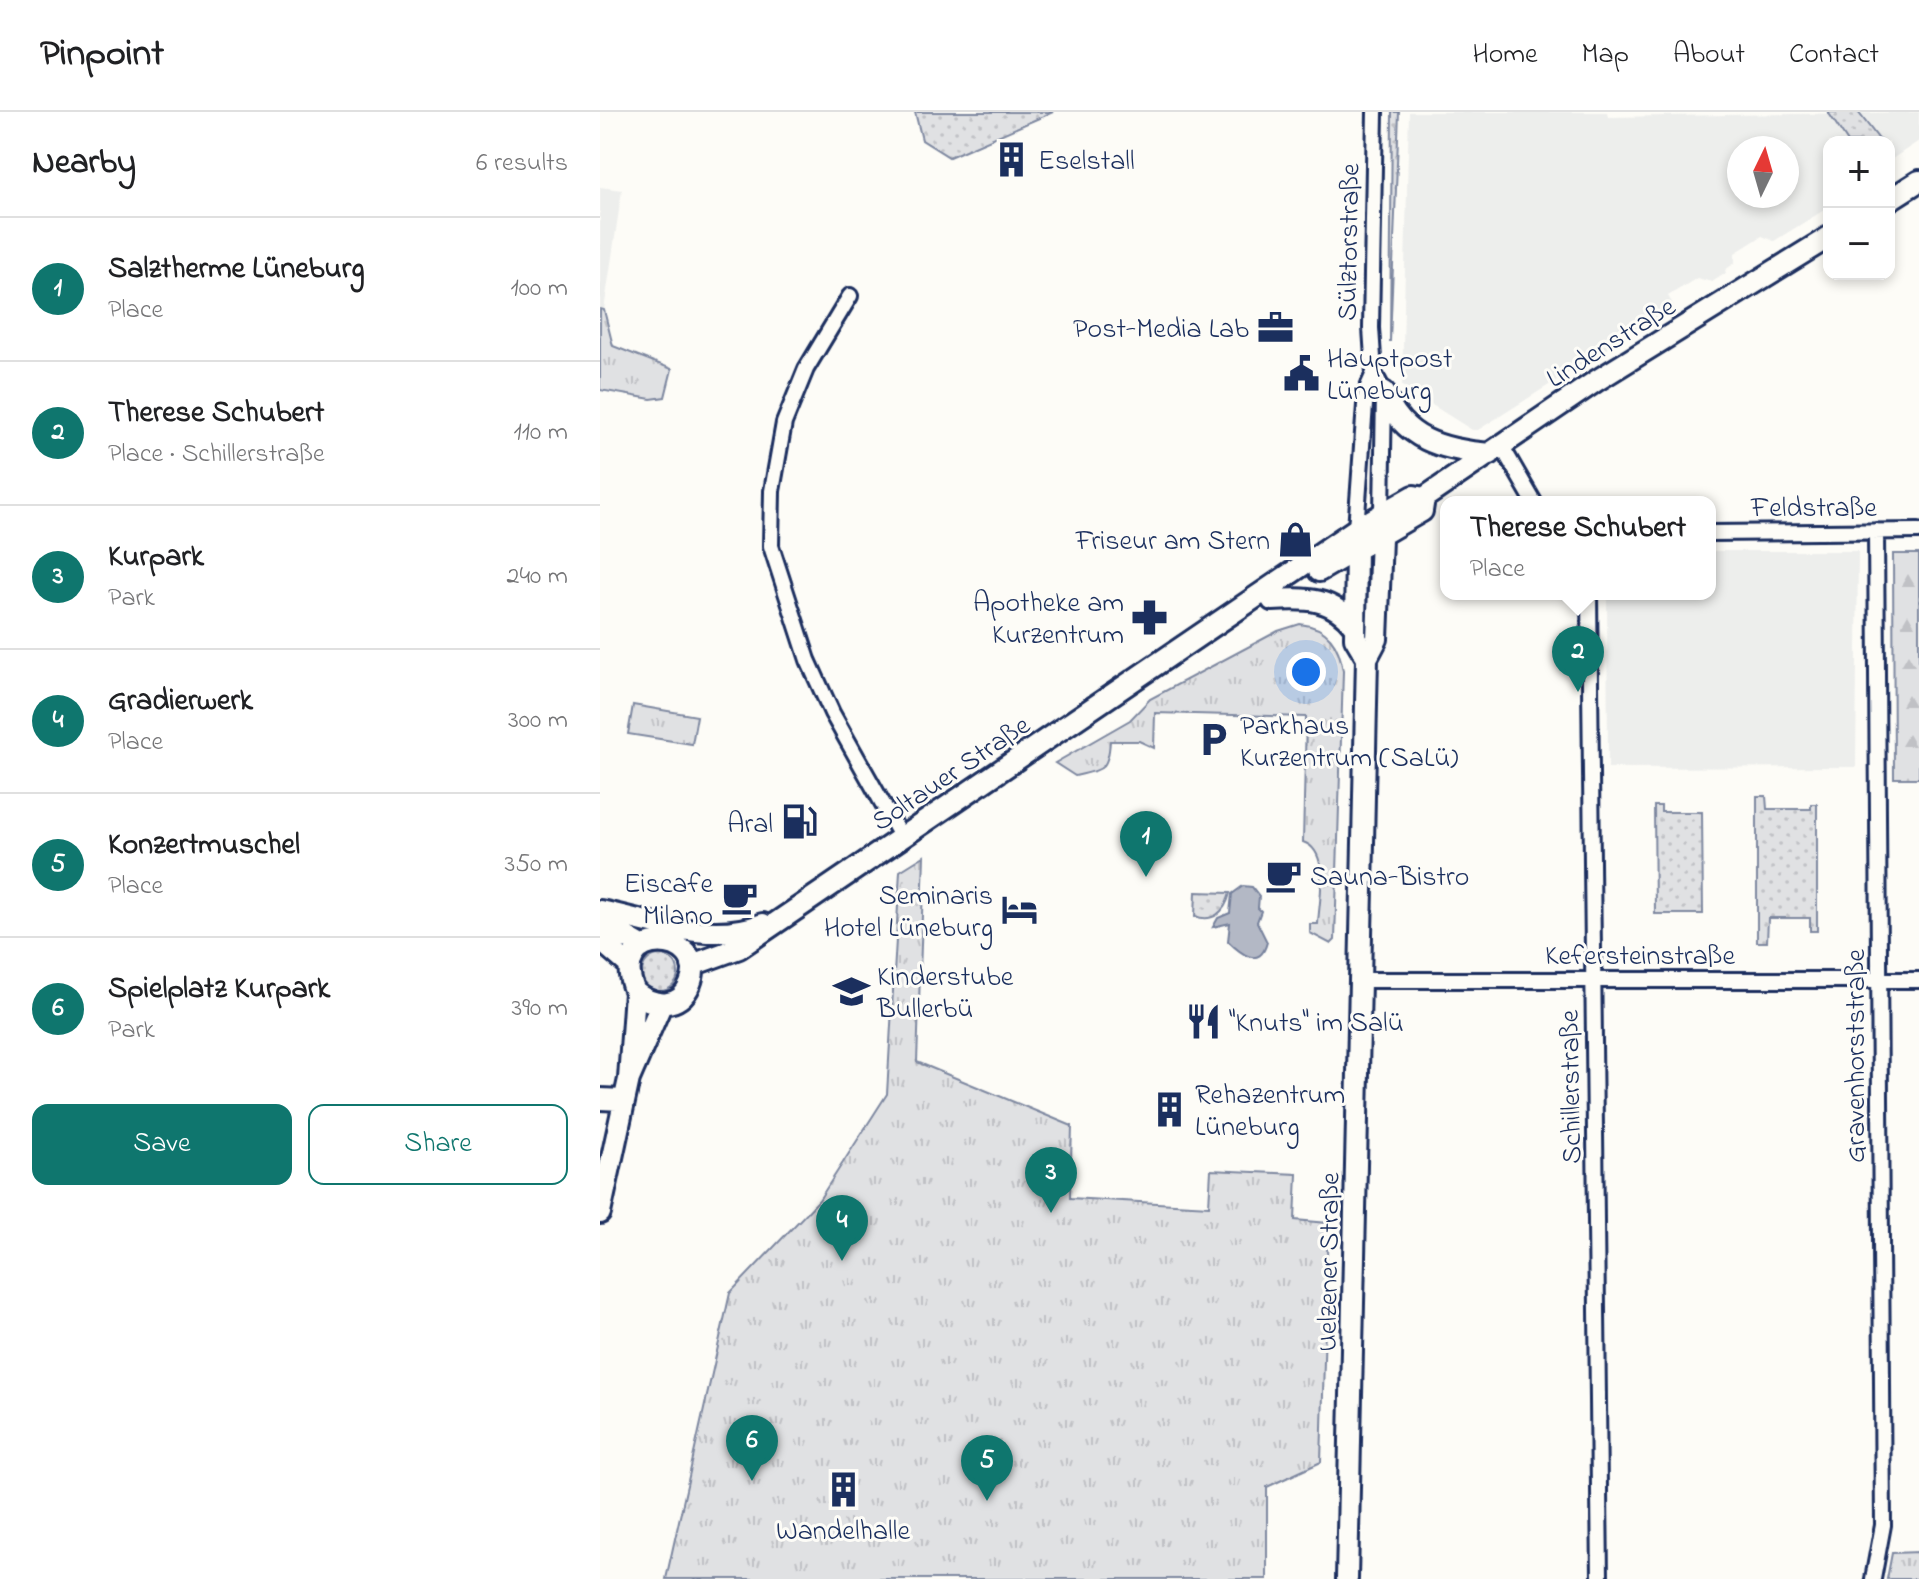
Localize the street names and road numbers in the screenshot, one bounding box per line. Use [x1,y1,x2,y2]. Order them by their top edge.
street label: Sülztorstraße [1329,162,1372,321]
street label: Lindenstraße [1539,288,1685,400]
street label: Feldstraße [1750,489,1877,530]
street label: Soltauer Straße [864,706,1040,843]
street label: Kefersteinstraße [1545,937,1735,978]
street label: Gravenhorststraße [1837,948,1878,1163]
street label: Schillerstraße [1551,1009,1594,1164]
street label: Uelzener Straße [1308,1171,1353,1352]

